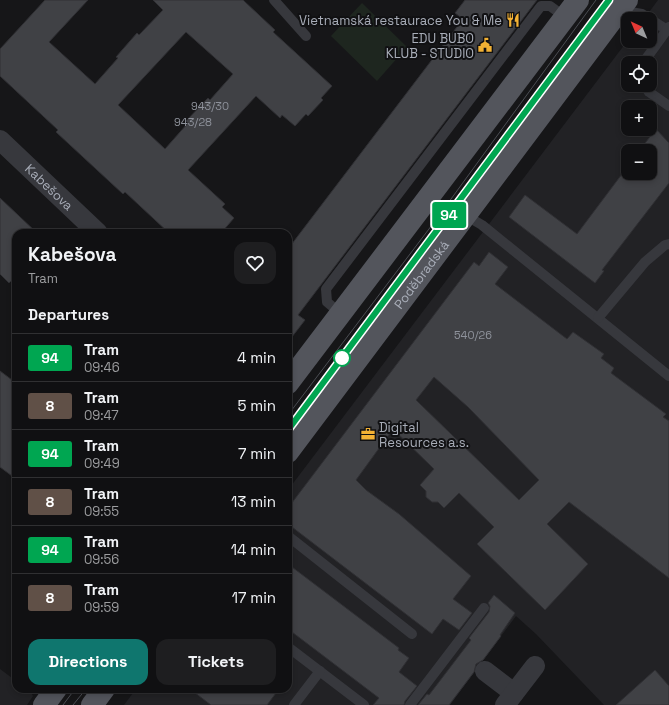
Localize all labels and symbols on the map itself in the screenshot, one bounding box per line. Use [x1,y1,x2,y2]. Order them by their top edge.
place label: Vietnamská restaurace You & Me [299,12,502,29]
restaurant icon: Vietnamská restaurace You & Me [505,12,521,28]
north arrow [621,12,657,48]
place label: EDU BUBO KLUB - STUDIO [386,30,474,62]
public building icon: EDU BUBO KLUB - STUDIO [477,37,493,53]
house number: 943/30 [191,99,229,113]
house number: 943/28 [174,115,212,129]
street label: Kabešova [22,160,77,214]
line badge: 94 [431,202,467,228]
street label: Poděbradská [390,236,453,312]
house number: 540/26 [454,328,492,342]
unlabelled marker [333,349,351,367]
place label: Digital Resources a.s. [379,419,469,451]
office icon: Digital Resources a.s. [360,426,376,442]

